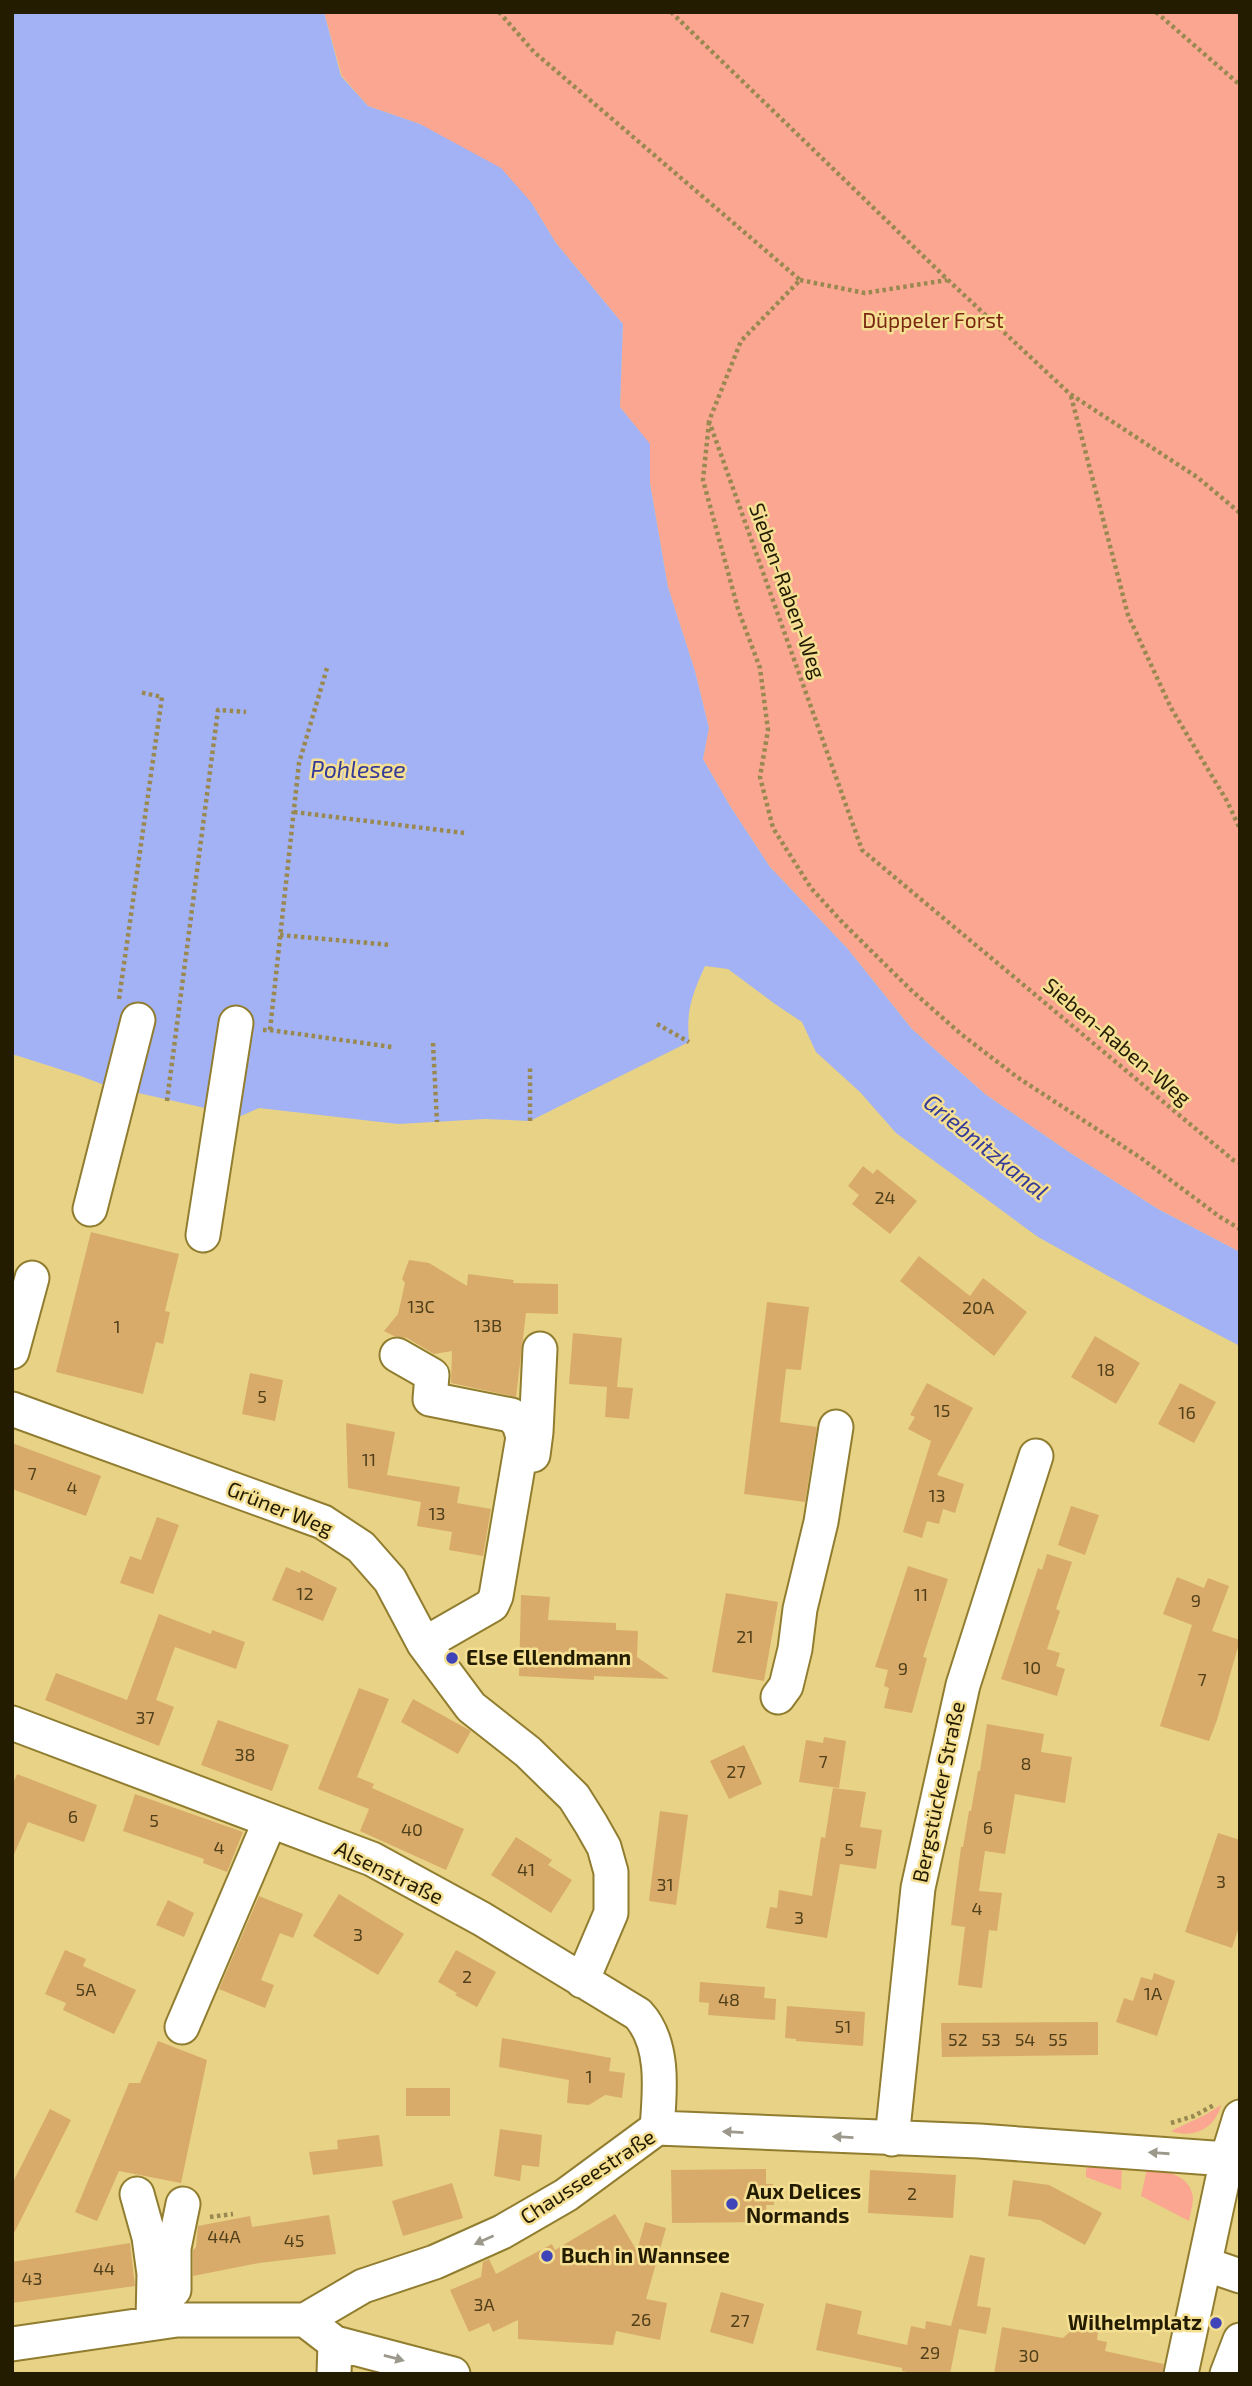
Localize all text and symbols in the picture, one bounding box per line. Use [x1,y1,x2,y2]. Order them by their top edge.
park label: Düppeler Forst [862,307,1004,332]
street label: Sieben-Raben-Weg [745,499,832,682]
water label: Pohlesee [310,755,406,783]
street label: Sieben-Raben-Weg [1039,972,1197,1110]
water label: Griebnitzkanal [919,1087,1055,1205]
house number: 24 [874,1186,896,1208]
house number: 13C [407,1295,435,1317]
house number: 20A [962,1296,995,1318]
house number: 13B [474,1314,502,1336]
house number: 1 [113,1315,121,1337]
house number: 18 [1097,1358,1115,1380]
house number: 5 [257,1385,267,1407]
house number: 15 [934,1399,950,1421]
house number: 16 [1178,1401,1196,1423]
house number: 11 [362,1448,376,1470]
house number: 7 [27,1462,37,1484]
street label: Grüner Weg [224,1475,337,1540]
house number: 4 [66,1476,78,1498]
house number: 13 [928,1484,946,1506]
house number: 13 [428,1502,446,1524]
house number: 12 [296,1582,314,1604]
house number: 11 [914,1583,928,1605]
house number: 9 [1191,1589,1201,1611]
house number: 21 [736,1625,754,1647]
place label: Else Ellendmann [466,1644,631,1669]
marker: Else Ellendmann [444,1650,460,1666]
house number: 10 [1023,1656,1041,1678]
house number: 9 [898,1657,908,1679]
house number: 7 [1197,1668,1207,1690]
street label: Bergstücker Straße [906,1699,969,1885]
house number: 37 [135,1706,155,1728]
house number: 38 [235,1743,255,1765]
house number: 7 [818,1750,828,1772]
house number: 8 [1021,1752,1031,1774]
house number: 27 [726,1760,746,1782]
house number: 6 [68,1805,78,1827]
house number: 5 [149,1809,159,1831]
house number: 6 [983,1816,993,1838]
house number: 40 [401,1818,423,1840]
street label: Alsenstraße [331,1835,448,1909]
house number: 4 [213,1836,225,1858]
house number: 5 [844,1838,854,1860]
house number: 41 [517,1858,535,1880]
house number: 3 [1216,1870,1226,1892]
house number: 31 [656,1873,674,1895]
house number: 4 [971,1897,983,1919]
house number: 3 [794,1906,804,1928]
house number: 3 [353,1923,363,1945]
house number: 2 [462,1965,472,1987]
house number: 5A [76,1978,97,2000]
house number: 1A [1144,1982,1163,2004]
house number: 48 [718,1988,740,2010]
house number: 51 [835,2015,851,2037]
house number: 52 [948,2028,968,2050]
house number: 53 [981,2028,1001,2050]
house number: 54 [1015,2028,1035,2050]
house number: 55 [1048,2028,1068,2050]
house number: 1 [585,2065,593,2087]
street label: Chausseestraße [515,2123,659,2229]
one-way arrow [722,2126,744,2137]
one-way arrow [832,2131,854,2142]
one-way arrow [1148,2147,1170,2158]
place label: Aux Delices Normands [746,2178,861,2227]
house number: 2 [907,2182,917,2204]
marker: Aux Delices Normands [724,2196,740,2212]
house number: 44A [207,2225,241,2247]
house number: 45 [284,2229,304,2251]
one-way arrow [473,2235,494,2246]
place label: Buch in Wannsee [561,2242,730,2267]
marker: Buch in Wannsee [539,2248,555,2264]
house number: 44 [93,2257,115,2279]
house number: 43 [21,2267,43,2289]
house number: 3A [473,2293,495,2315]
house number: 26 [631,2308,651,2330]
house number: 27 [730,2309,750,2331]
place label: Wilhelmplatz [1068,2309,1202,2334]
marker: Wilhelmplatz [1208,2315,1224,2331]
house number: 29 [920,2341,940,2363]
house number: 30 [1019,2344,1039,2366]
one-way arrow [384,2354,405,2364]

